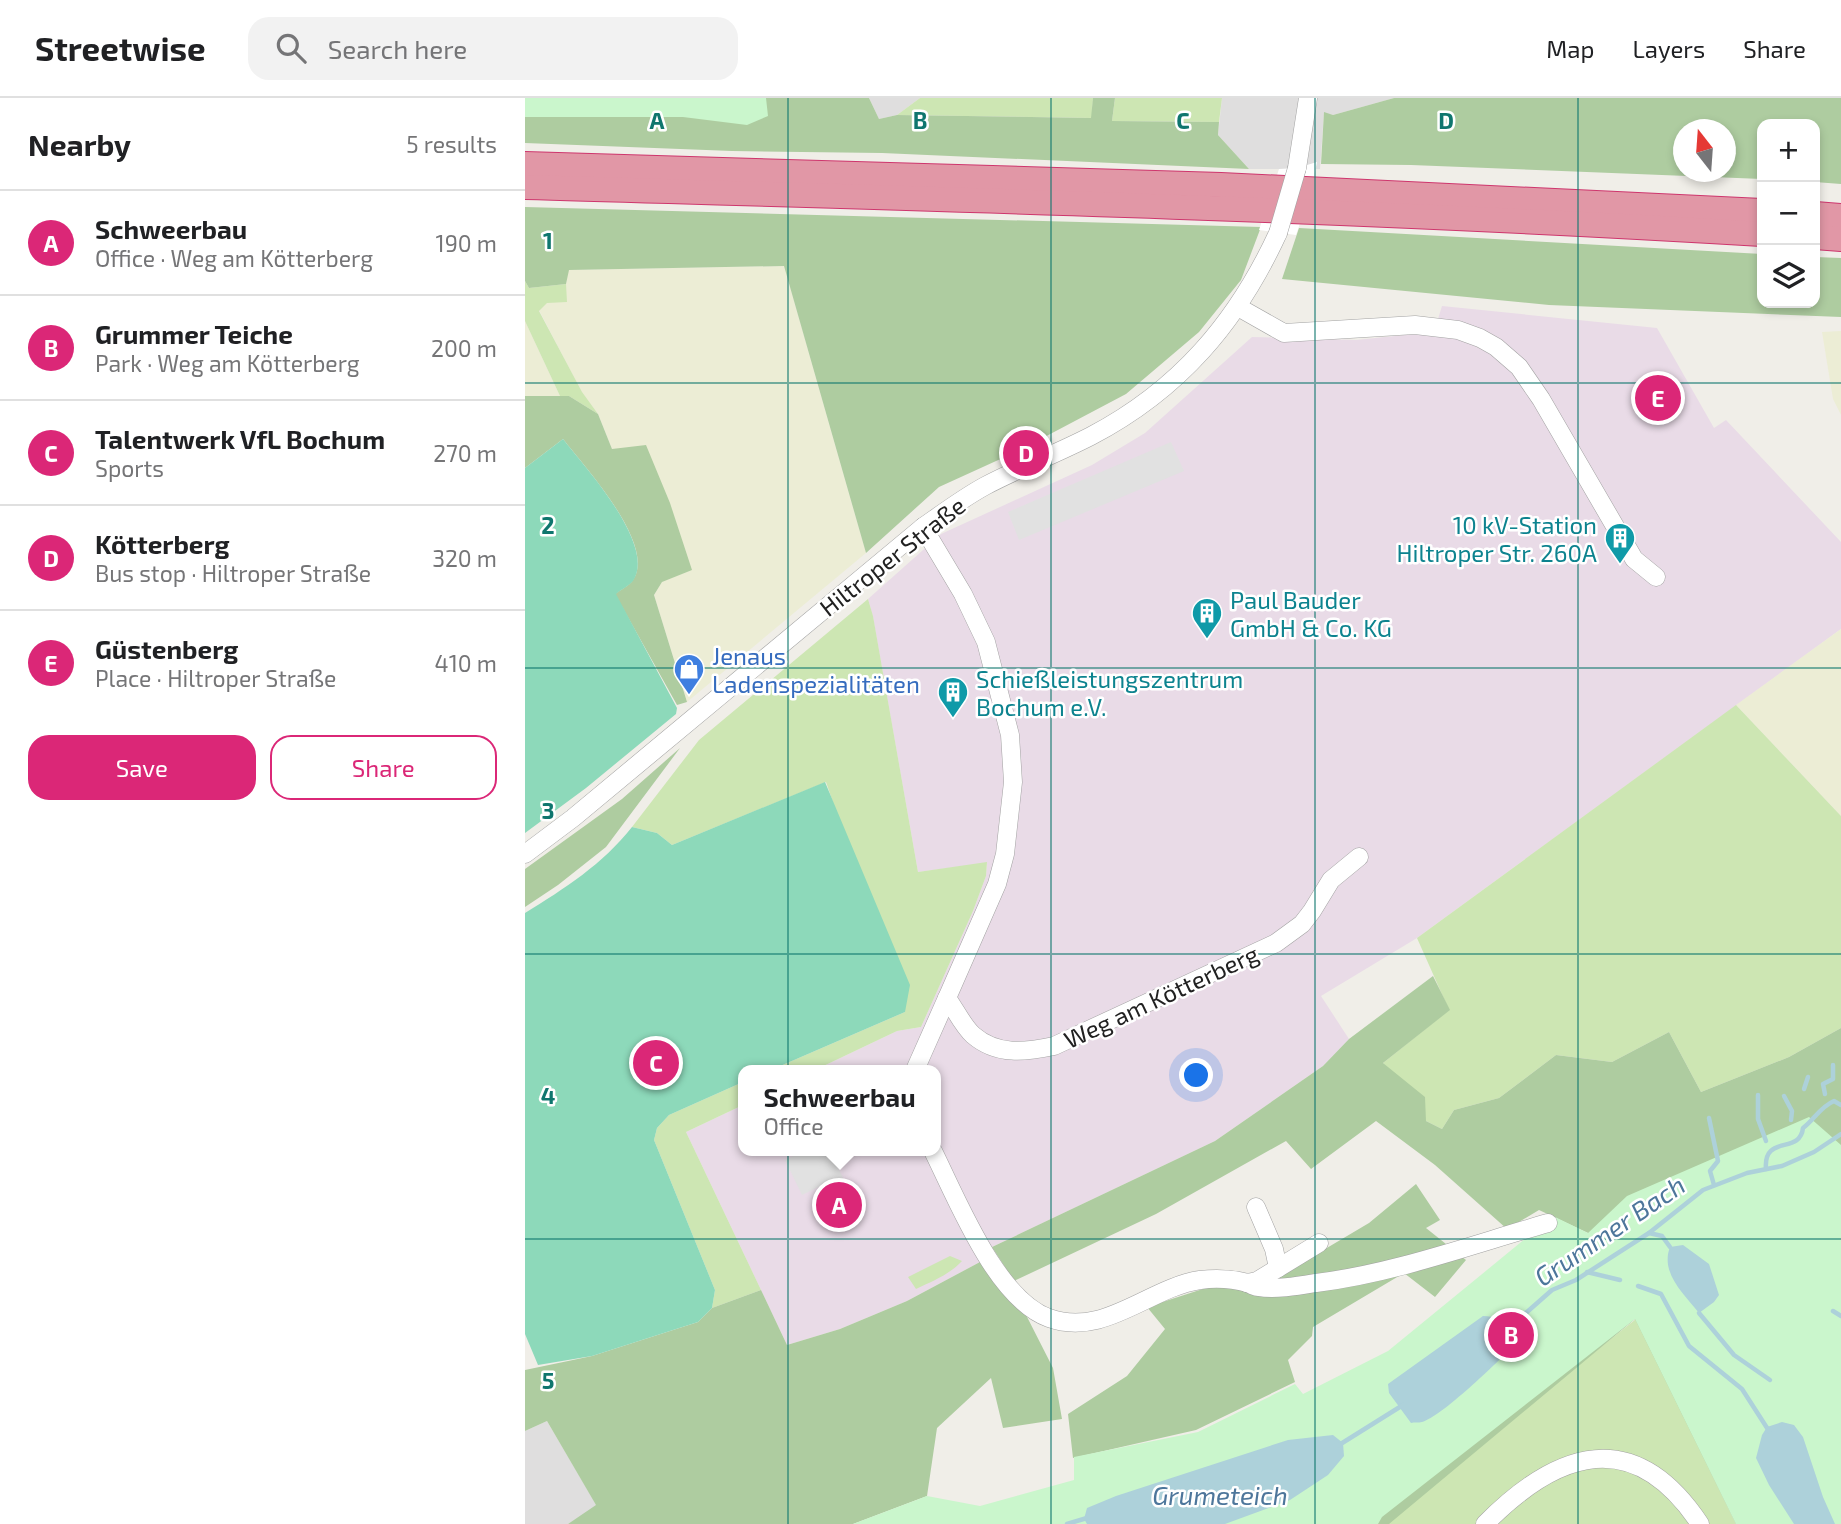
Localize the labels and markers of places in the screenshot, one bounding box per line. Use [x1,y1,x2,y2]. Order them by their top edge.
pin: E [1635,372,1681,424]
pin: D [1003,427,1049,479]
place label: 10 kV-Station Hiltroper Str. 260A [1396,510,1597,567]
building icon: 10 kV-Station Hiltroper Str. 260A [1603,521,1637,565]
place label: Paul Bauder GmbH & Co. KG [1230,585,1392,642]
building icon: Paul Bauder GmbH & Co. KG [1190,596,1224,640]
place label: Jenaus Ladenspezialitäten [712,641,920,698]
shop icon: Jenaus Ladenspezialitäten [672,652,706,696]
place label: Schießleistungszentrum Bochum e.V. [976,664,1243,721]
building icon: Schießleistungszentrum Bochum e.V. [936,675,970,719]
pin: C [633,1037,679,1089]
pin: A [816,1179,862,1231]
pin: B [1488,1309,1534,1361]

